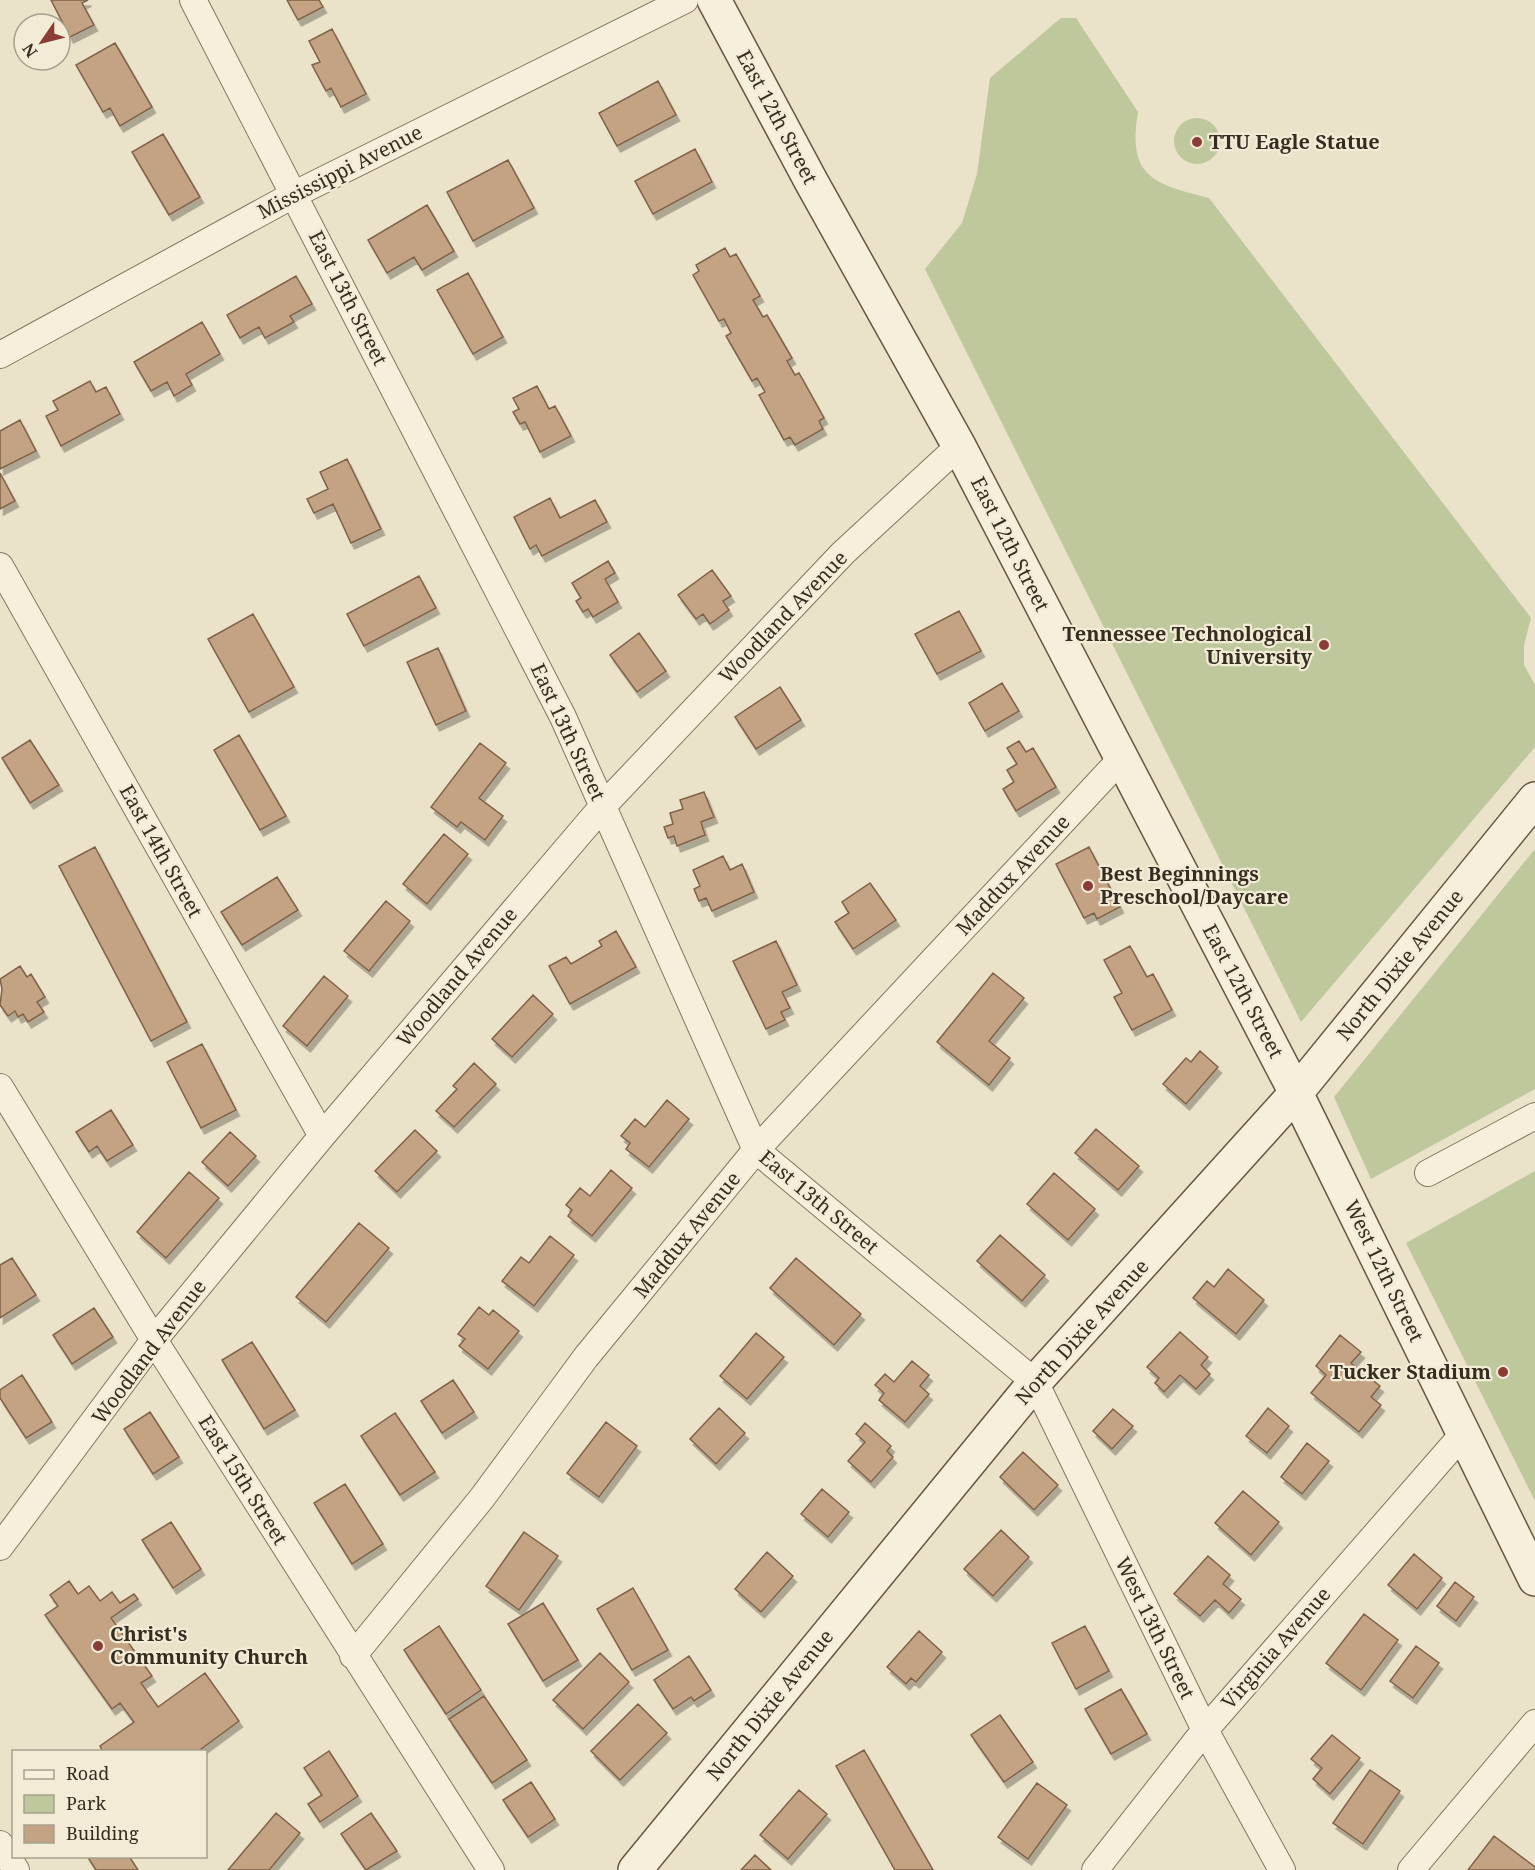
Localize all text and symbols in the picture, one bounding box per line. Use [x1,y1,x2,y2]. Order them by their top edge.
north arrow [12,12,72,72]
text: N [17,39,42,62]
street label: East 12th Street [731,45,824,188]
street label: Mississippi Avenue [253,118,427,225]
place label: TTU Eagle Statue [1209,128,1380,155]
marker: TTU Eagle Statue [1190,135,1204,149]
street label: East 13th Street [303,226,394,370]
street label: East 12th Street [965,472,1056,616]
street label: Woodland Avenue [712,545,853,689]
place label: Tennessee Technological University [1062,620,1312,670]
marker: Tennessee Technological University [1317,638,1331,652]
street label: East 13th Street [525,659,612,805]
street label: East 14th Street [114,779,209,922]
street label: Maddux Avenue [950,809,1076,941]
place label: Best Beginnings Preschool/Daycare [1100,860,1288,910]
marker: Best Beginnings Preschool/Daycare [1081,879,1095,893]
street label: North Dixie Avenue [1330,883,1469,1046]
street label: Woodland Avenue [390,901,523,1052]
street label: East 12th Street [1197,919,1290,1062]
street label: East 13th Street [754,1144,885,1260]
street label: Maddux Avenue [627,1166,746,1304]
street label: West 12th Street [1338,1195,1431,1346]
street label: North Dixie Avenue [1009,1253,1154,1410]
street label: Woodland Avenue [85,1274,212,1429]
place label: Tucker Stadium [1330,1358,1491,1385]
marker: Tucker Stadium [1496,1365,1510,1379]
street label: East 15th Street [193,1410,294,1550]
street label: West 13th Street [1109,1552,1202,1703]
street label: Virginia Avenue [1215,1581,1336,1715]
place label: Christ's Community Church [110,1620,308,1670]
street label: North Dixie Avenue [700,1623,839,1786]
marker: Christ's Community Church [91,1639,105,1653]
legend [12,1750,207,1858]
text: Road [66,1761,109,1785]
text: Park [66,1791,106,1815]
text: Building [66,1821,139,1845]

